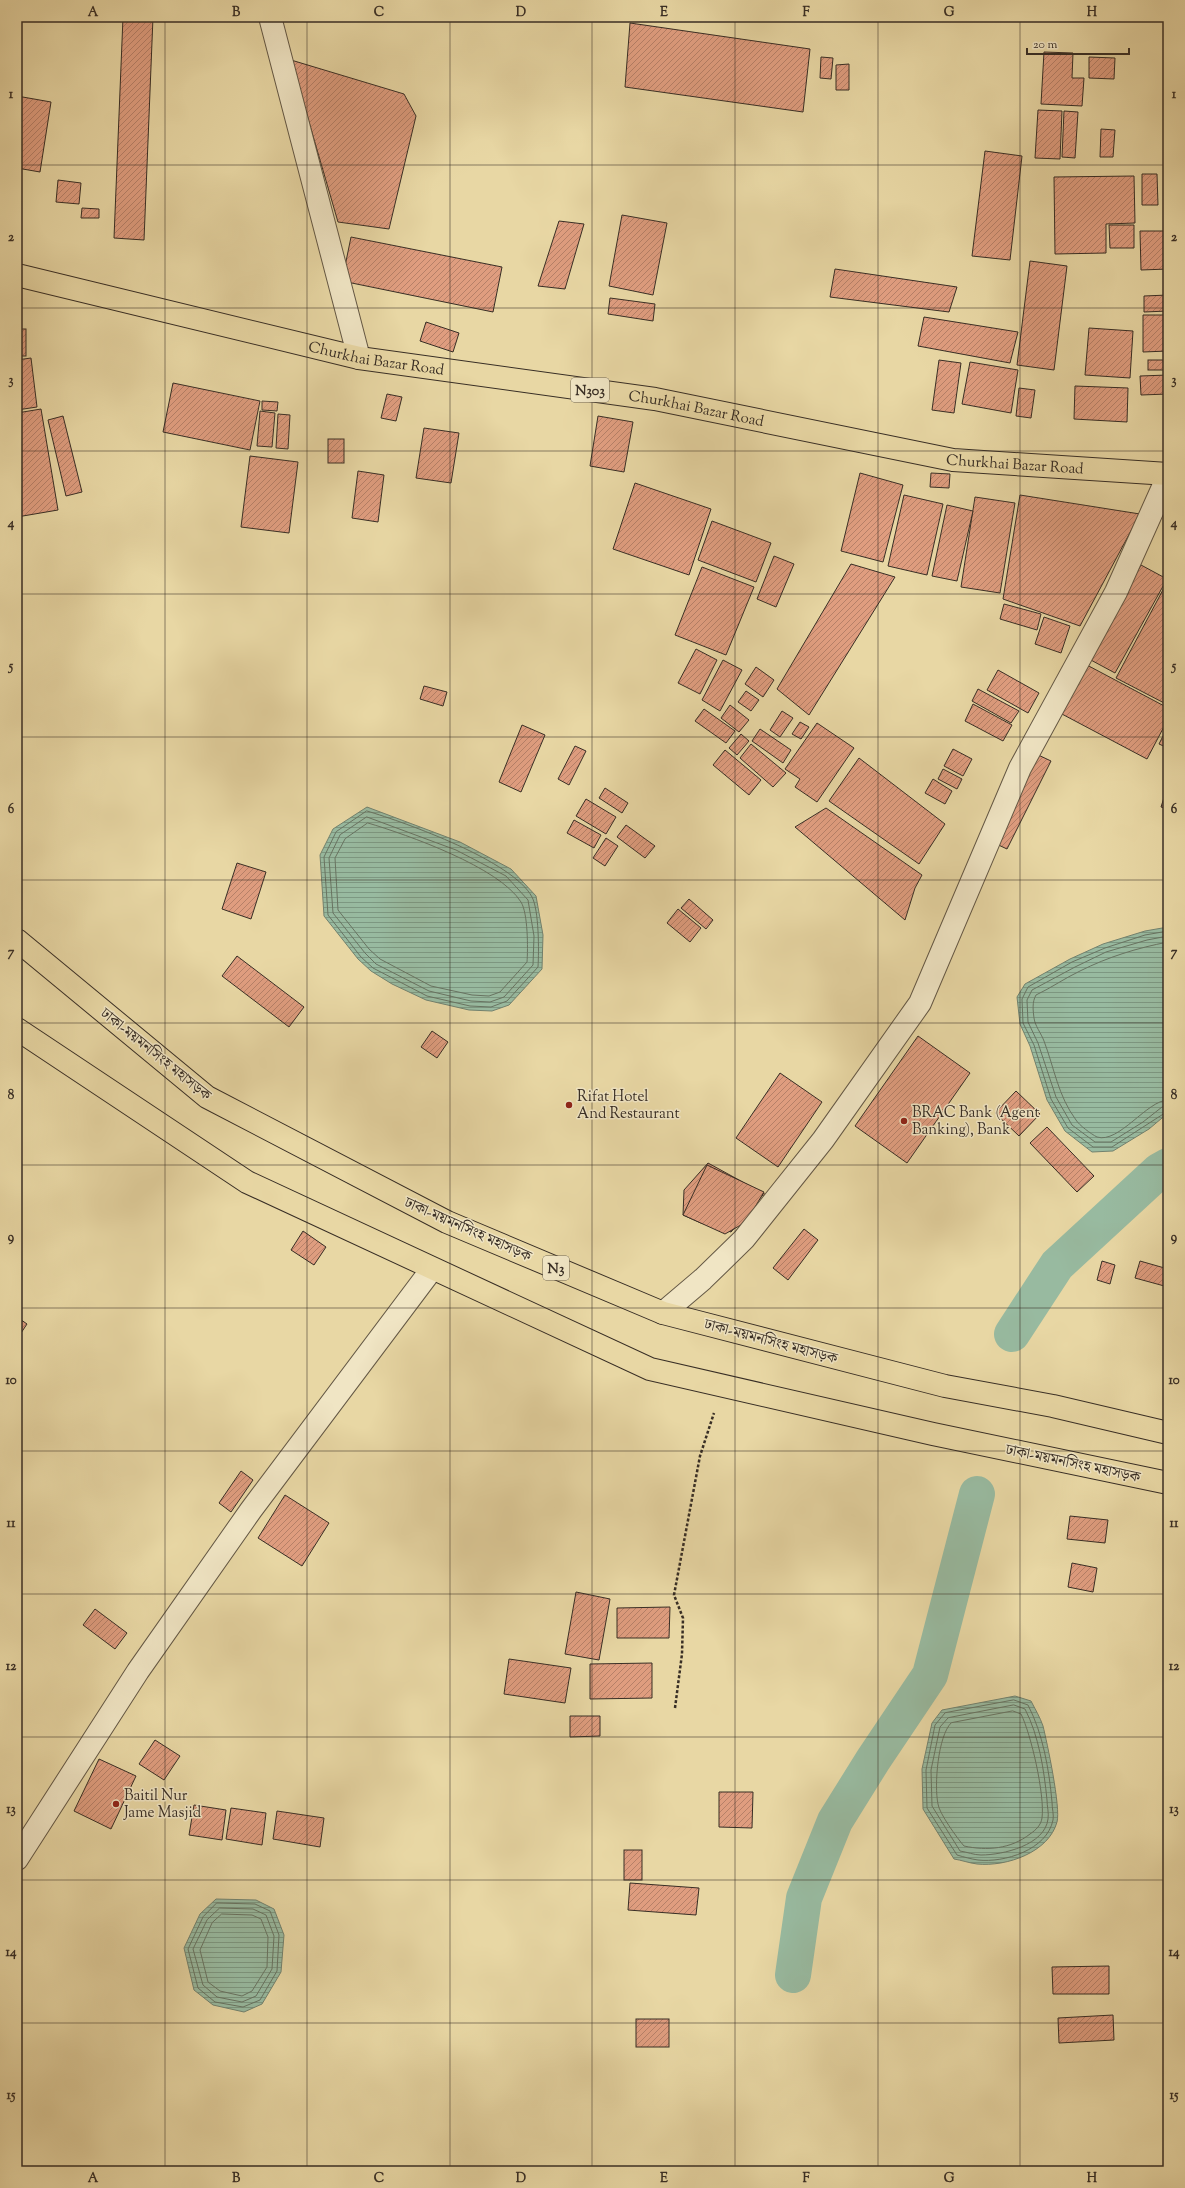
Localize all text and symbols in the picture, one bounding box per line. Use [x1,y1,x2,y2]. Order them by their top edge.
text: A [88,4,99,22]
text: B [232,4,241,22]
text: C [374,4,384,22]
text: D [516,4,526,22]
text: E [660,4,668,22]
text: F [802,4,810,22]
text: G [944,4,955,22]
text: H [1087,4,1098,22]
scale bar [1027,30,1129,56]
text: 20 m [1033,36,1058,54]
text: 1 [9,86,14,104]
text: 1 [1172,86,1177,104]
text: 2 [8,229,15,247]
text: 2 [1171,229,1178,247]
street label: Churkhai Bazar Road [306,337,446,382]
text: 3 [8,372,14,390]
text: 3 [1171,372,1177,390]
road number: N303 [571,378,609,402]
street label: Churkhai Bazar Road [627,386,766,433]
street label: Churkhai Bazar Road [944,450,1085,481]
text: 4 [7,515,15,533]
text: 4 [1170,515,1178,533]
text: 5 [8,658,14,676]
text: 5 [1171,658,1177,676]
text: 6 [8,801,15,819]
text: 6 [1171,801,1178,819]
text: 7 [8,944,15,962]
text: 7 [1171,944,1178,962]
street label: ঢাকা-ময়মনসিংহ মহাসড়ক [94,1003,215,1107]
text: 8 [8,1087,15,1105]
place label: Rifat Hotel And Restaurant [577,1087,680,1125]
text: 8 [1171,1087,1178,1105]
marker: Rifat Hotel And Restaurant [564,1100,574,1110]
place label: BRAC Bank (Agent Banking), Bank [912,1103,1040,1141]
marker: BRAC Bank (Agent Banking), Bank [899,1116,909,1126]
street label: ঢাকা-ময়মনসিংহ মহাসড়ক [400,1193,535,1268]
text: 9 [8,1229,15,1247]
text: 9 [1171,1229,1178,1247]
road number: N3 [543,1256,569,1280]
street label: ঢাকা-ময়মনসিংহ মহাসড়ক [701,1314,840,1370]
text: 10 [5,1372,17,1390]
text: 10 [1168,1372,1180,1390]
street label: ঢাকা-ময়মনসিংহ মহাসড়ক [1003,1440,1142,1489]
text: 11 [7,1515,16,1533]
text: 11 [1170,1515,1179,1533]
text: 12 [6,1658,17,1676]
text: 12 [1169,1658,1180,1676]
place label: Baitil Nur Jame Masjid [123,1786,202,1824]
marker: Baitil Nur Jame Masjid [111,1799,121,1809]
text: 13 [6,1801,16,1819]
text: 13 [1169,1801,1179,1819]
text: 14 [6,1944,17,1962]
text: 14 [1169,1944,1180,1962]
text: 15 [7,2087,16,2105]
text: 15 [1170,2087,1179,2105]
text: A [88,2170,99,2188]
text: B [232,2170,241,2188]
text: C [374,2170,384,2188]
text: D [516,2170,526,2188]
text: E [660,2170,668,2188]
text: F [802,2170,810,2188]
text: G [944,2170,955,2188]
text: H [1087,2170,1098,2188]

